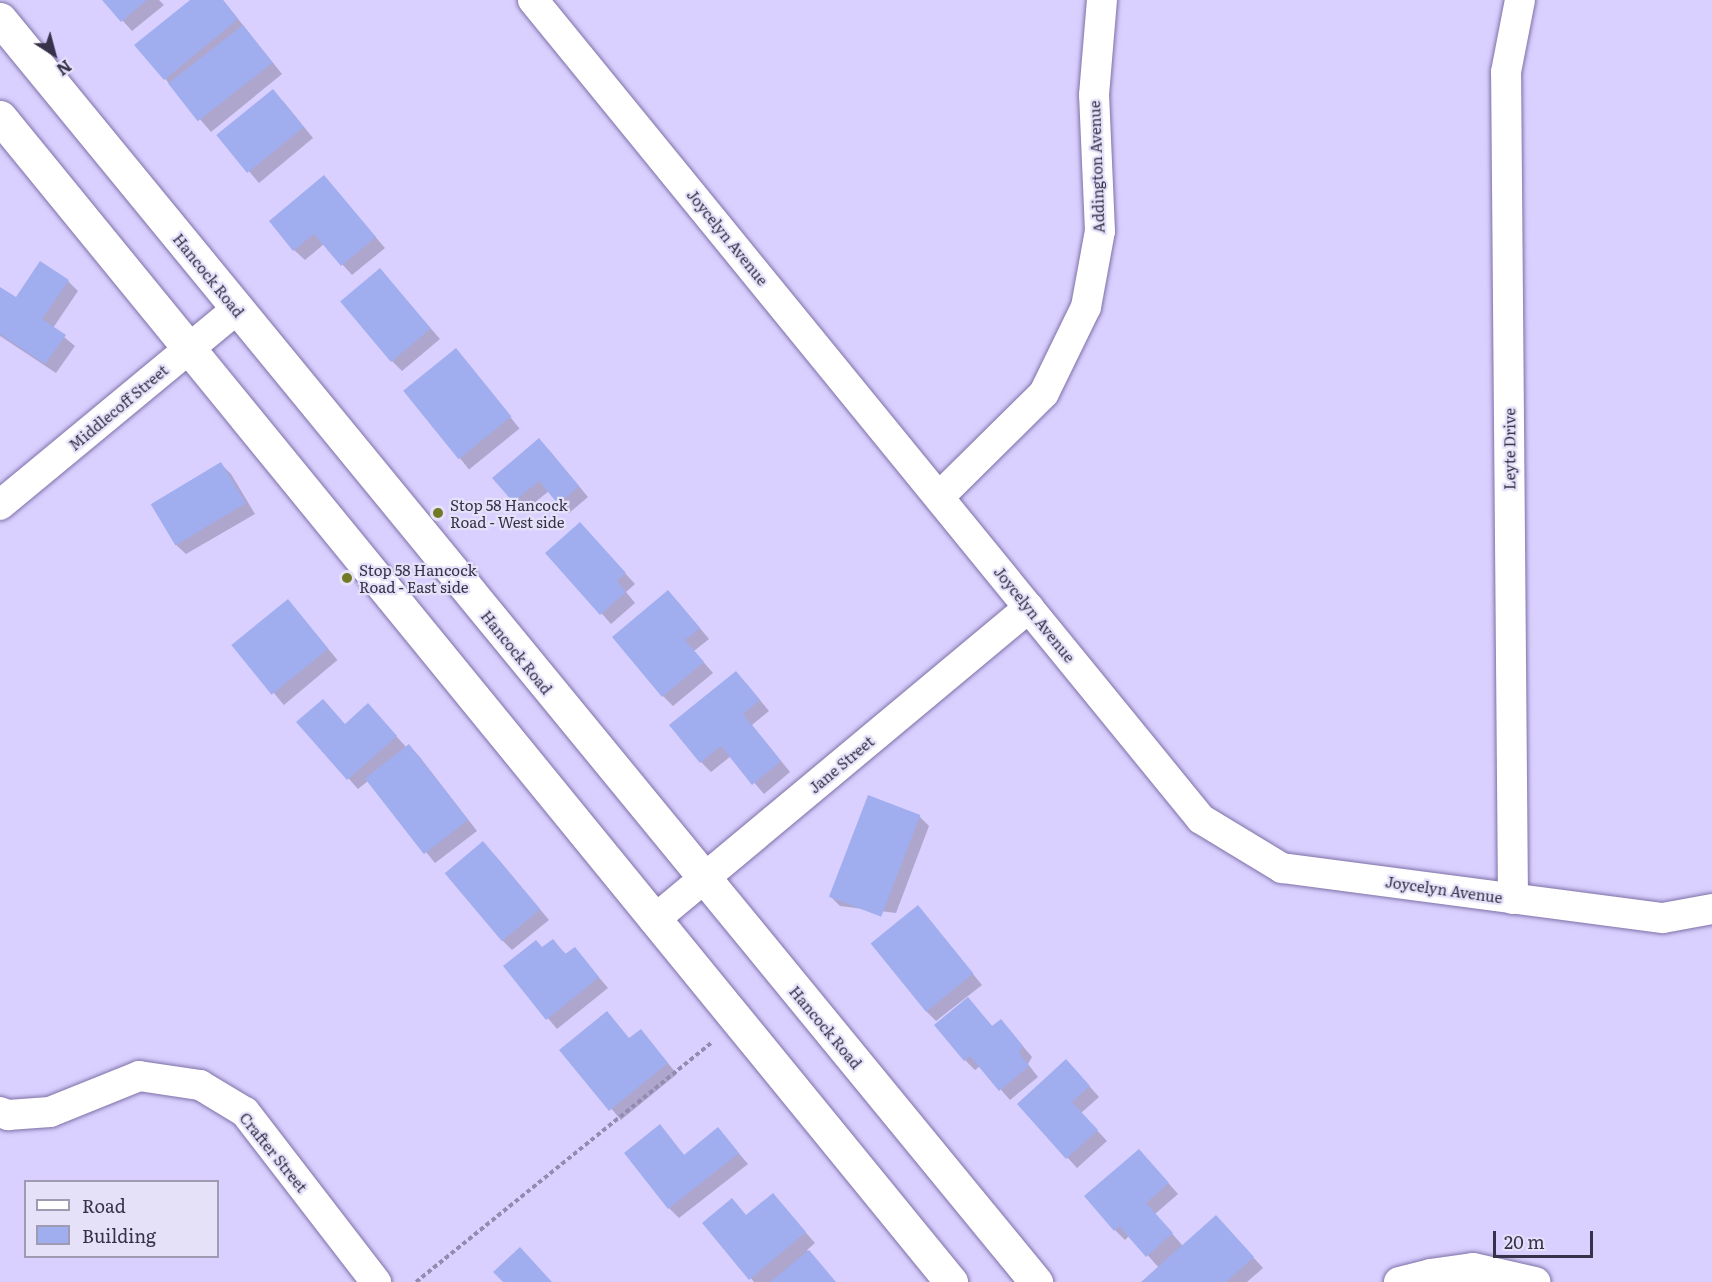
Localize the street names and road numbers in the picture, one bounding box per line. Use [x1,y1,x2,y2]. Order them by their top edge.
street label: Addington Avenue [1085,100,1107,234]
street label: Joycelyn Avenue [684,185,772,289]
street label: Hancock Road [170,230,248,320]
street label: Middlecoff Street [65,360,171,454]
street label: Leyte Drive [1500,408,1518,490]
street label: Joycelyn Avenue [991,562,1079,666]
street label: Hancock Road [478,607,556,697]
street label: Jane Street [805,732,877,796]
street label: Joycelyn Avenue [1384,872,1504,906]
street label: Hancock Road [786,982,866,1072]
street label: Crafter Street [236,1108,312,1196]

